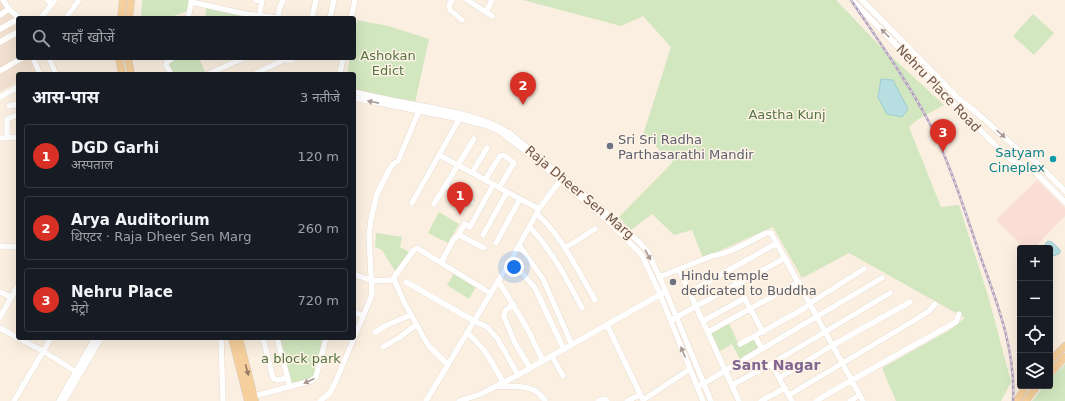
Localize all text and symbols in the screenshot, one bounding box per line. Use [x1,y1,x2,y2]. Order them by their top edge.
search box [16,16,356,60]
icon: search [30,27,52,49]
text: यहाँ खोजें [62,28,115,46]
one-way arrow [880,28,889,38]
street label: Nehru Place Road [893,42,984,135]
park label: Ashokan Edict [360,48,416,78]
pin: 2 [510,72,536,105]
text: आस-पास [32,87,99,107]
text: 3 नतीजे [300,90,340,105]
one-way arrow [367,99,379,105]
park label: Aastha Kunj [748,107,826,122]
pin: 3 [930,119,956,152]
one-way arrow [996,129,1005,138]
place label: Sri Sri Radha Parthasarathi Mandir [618,132,754,162]
text: DGD Garhi [71,139,159,157]
marker: Sri Sri Radha Parthasarathi Mandir [605,141,615,151]
street label: Raja Dheer Sen Marg [522,143,637,242]
place label: Satyam Cineplex [989,145,1045,175]
text: 1 [41,149,51,164]
text: 120 m [297,149,339,164]
marker: Satyam Cineplex [1048,154,1058,164]
text: अस्पताल [71,157,113,172]
pin: 1 [447,182,473,215]
text: Arya Auditorium [71,211,210,229]
text: 2 [41,221,51,236]
text: 260 m [297,221,339,236]
text: थिएटर · Raja Dheer Sen Marg [71,229,251,244]
map controls [1017,245,1053,389]
button: + [1017,245,1053,281]
one-way arrow [645,249,652,261]
your location [504,257,524,277]
place label: Hindu temple dedicated to Buddha [681,268,817,298]
marker: Hindu temple dedicated to Buddha [668,277,678,287]
button: − [1017,281,1053,317]
text: Nehru Place [71,283,173,301]
text: 3 [41,293,51,308]
text: 720 m [297,293,339,308]
text: मेट्रो [71,301,89,316]
button: locate [1017,317,1053,353]
one-way arrow [680,347,686,358]
park label: a block park [261,351,341,366]
button: layers [1017,353,1053,389]
district label: Sant Nagar [732,357,820,373]
one-way arrow [244,364,250,376]
one-way arrow [303,378,314,384]

